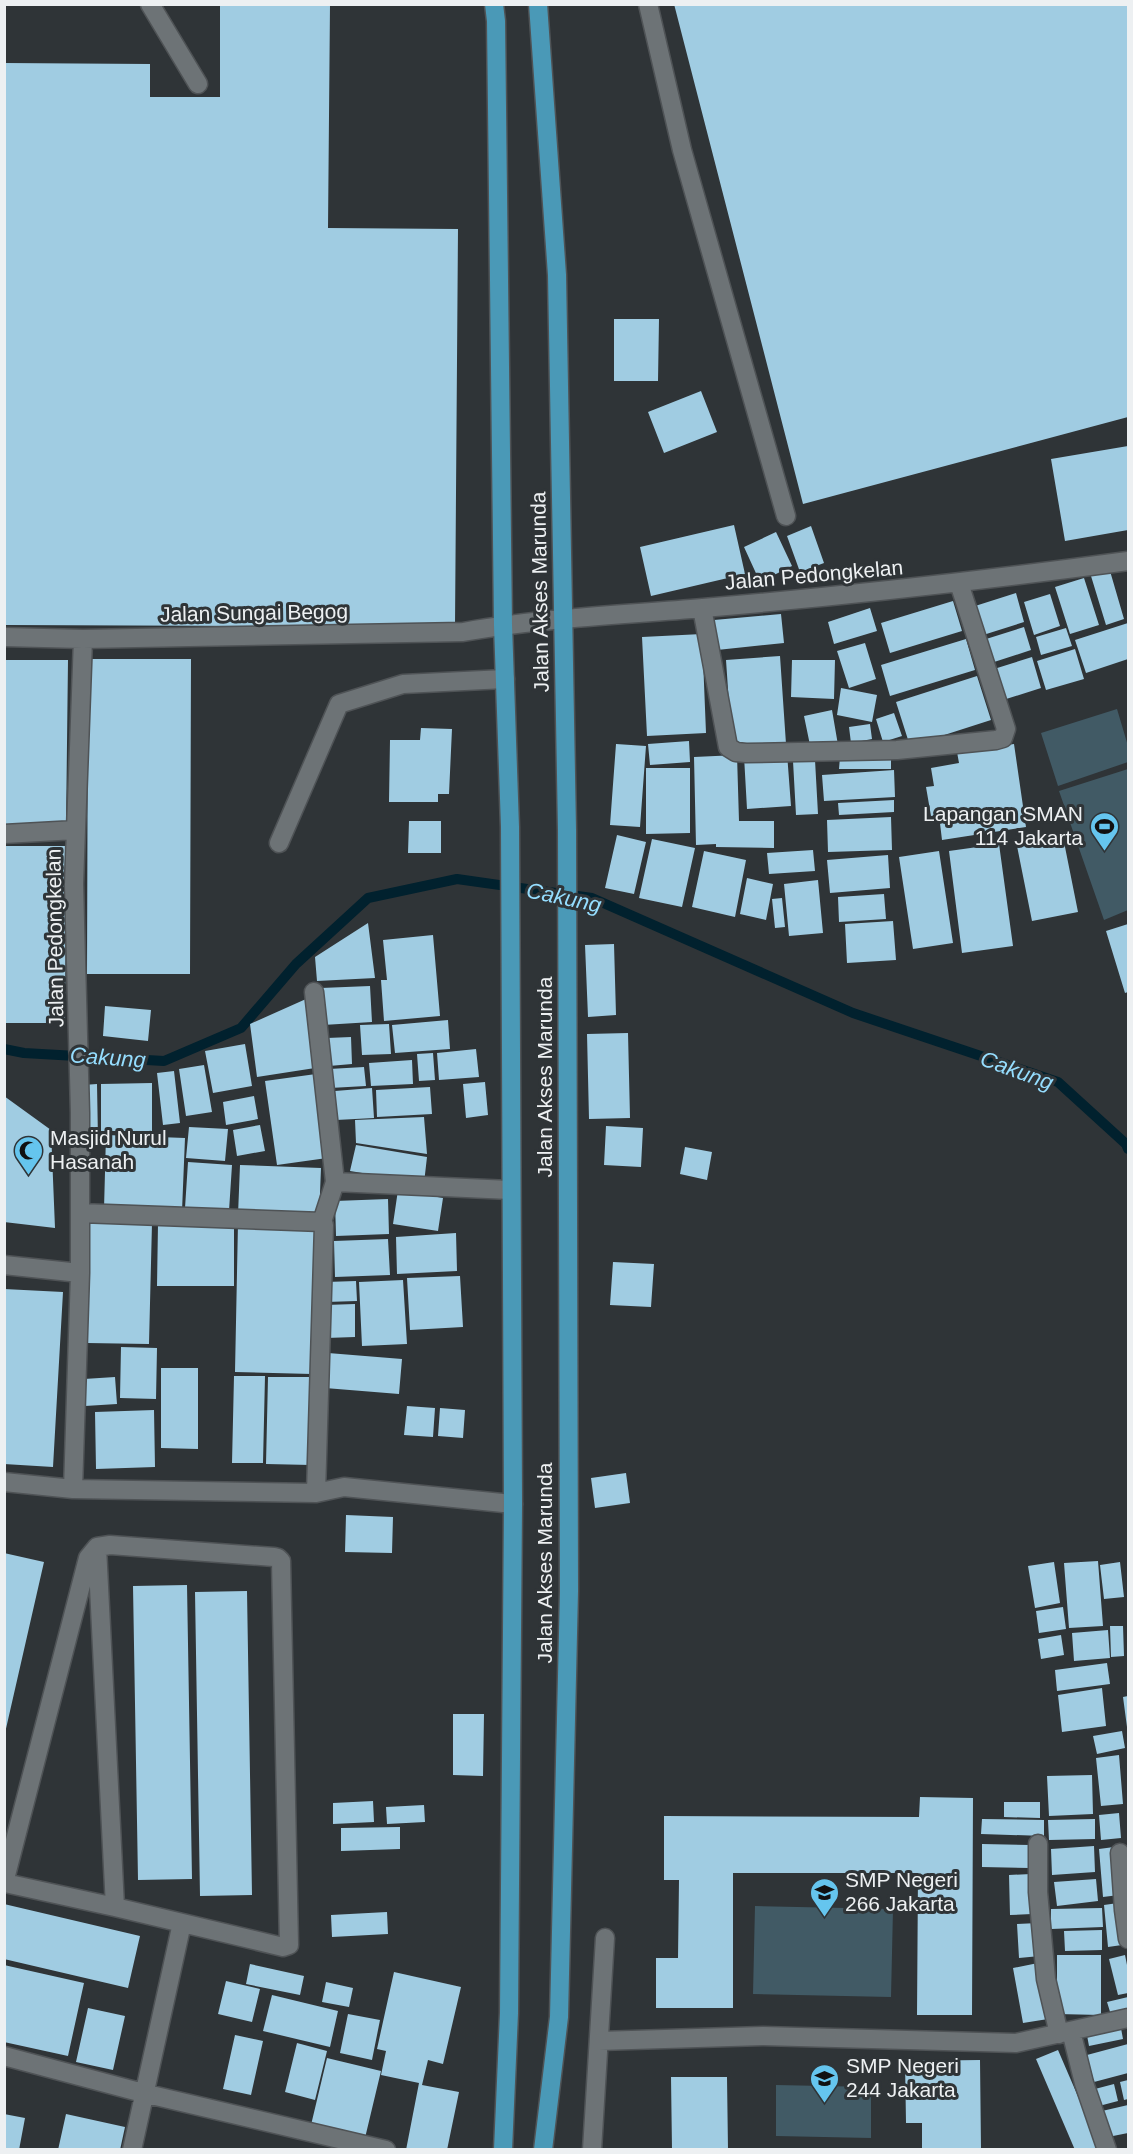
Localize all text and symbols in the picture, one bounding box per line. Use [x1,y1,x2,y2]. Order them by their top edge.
street label: Jalan Akses Marunda [526,491,553,693]
street label: Jalan Pedongkelan [724,555,904,594]
street label: Jalan Sungai Begog [160,599,348,626]
place label: Lapangan SMAN 114 Jakarta [923,802,1083,849]
sports icon: Lapangan SMAN 114 Jakarta [1088,810,1120,852]
street label: Jalan Pedongkelan [41,848,68,1028]
water label: Cakung [524,877,604,918]
street label: Jalan Akses Marunda [533,976,556,1177]
water label: Cakung [69,1042,147,1073]
water label: Cakung [977,1046,1057,1095]
place label: Masjid Nurul Hasanah [50,1126,167,1173]
mosque icon: Masjid Nurul Hasanah [13,1134,45,1176]
street label: Jalan Akses Marunda [533,1462,556,1663]
place label: SMP Negeri 266 Jakarta [845,1868,958,1915]
school or university icon: SMP Negeri 266 Jakarta [808,1876,840,1918]
place label: SMP Negeri 244 Jakarta [846,2054,959,2101]
school or university icon: SMP Negeri 244 Jakarta [809,2062,841,2104]

